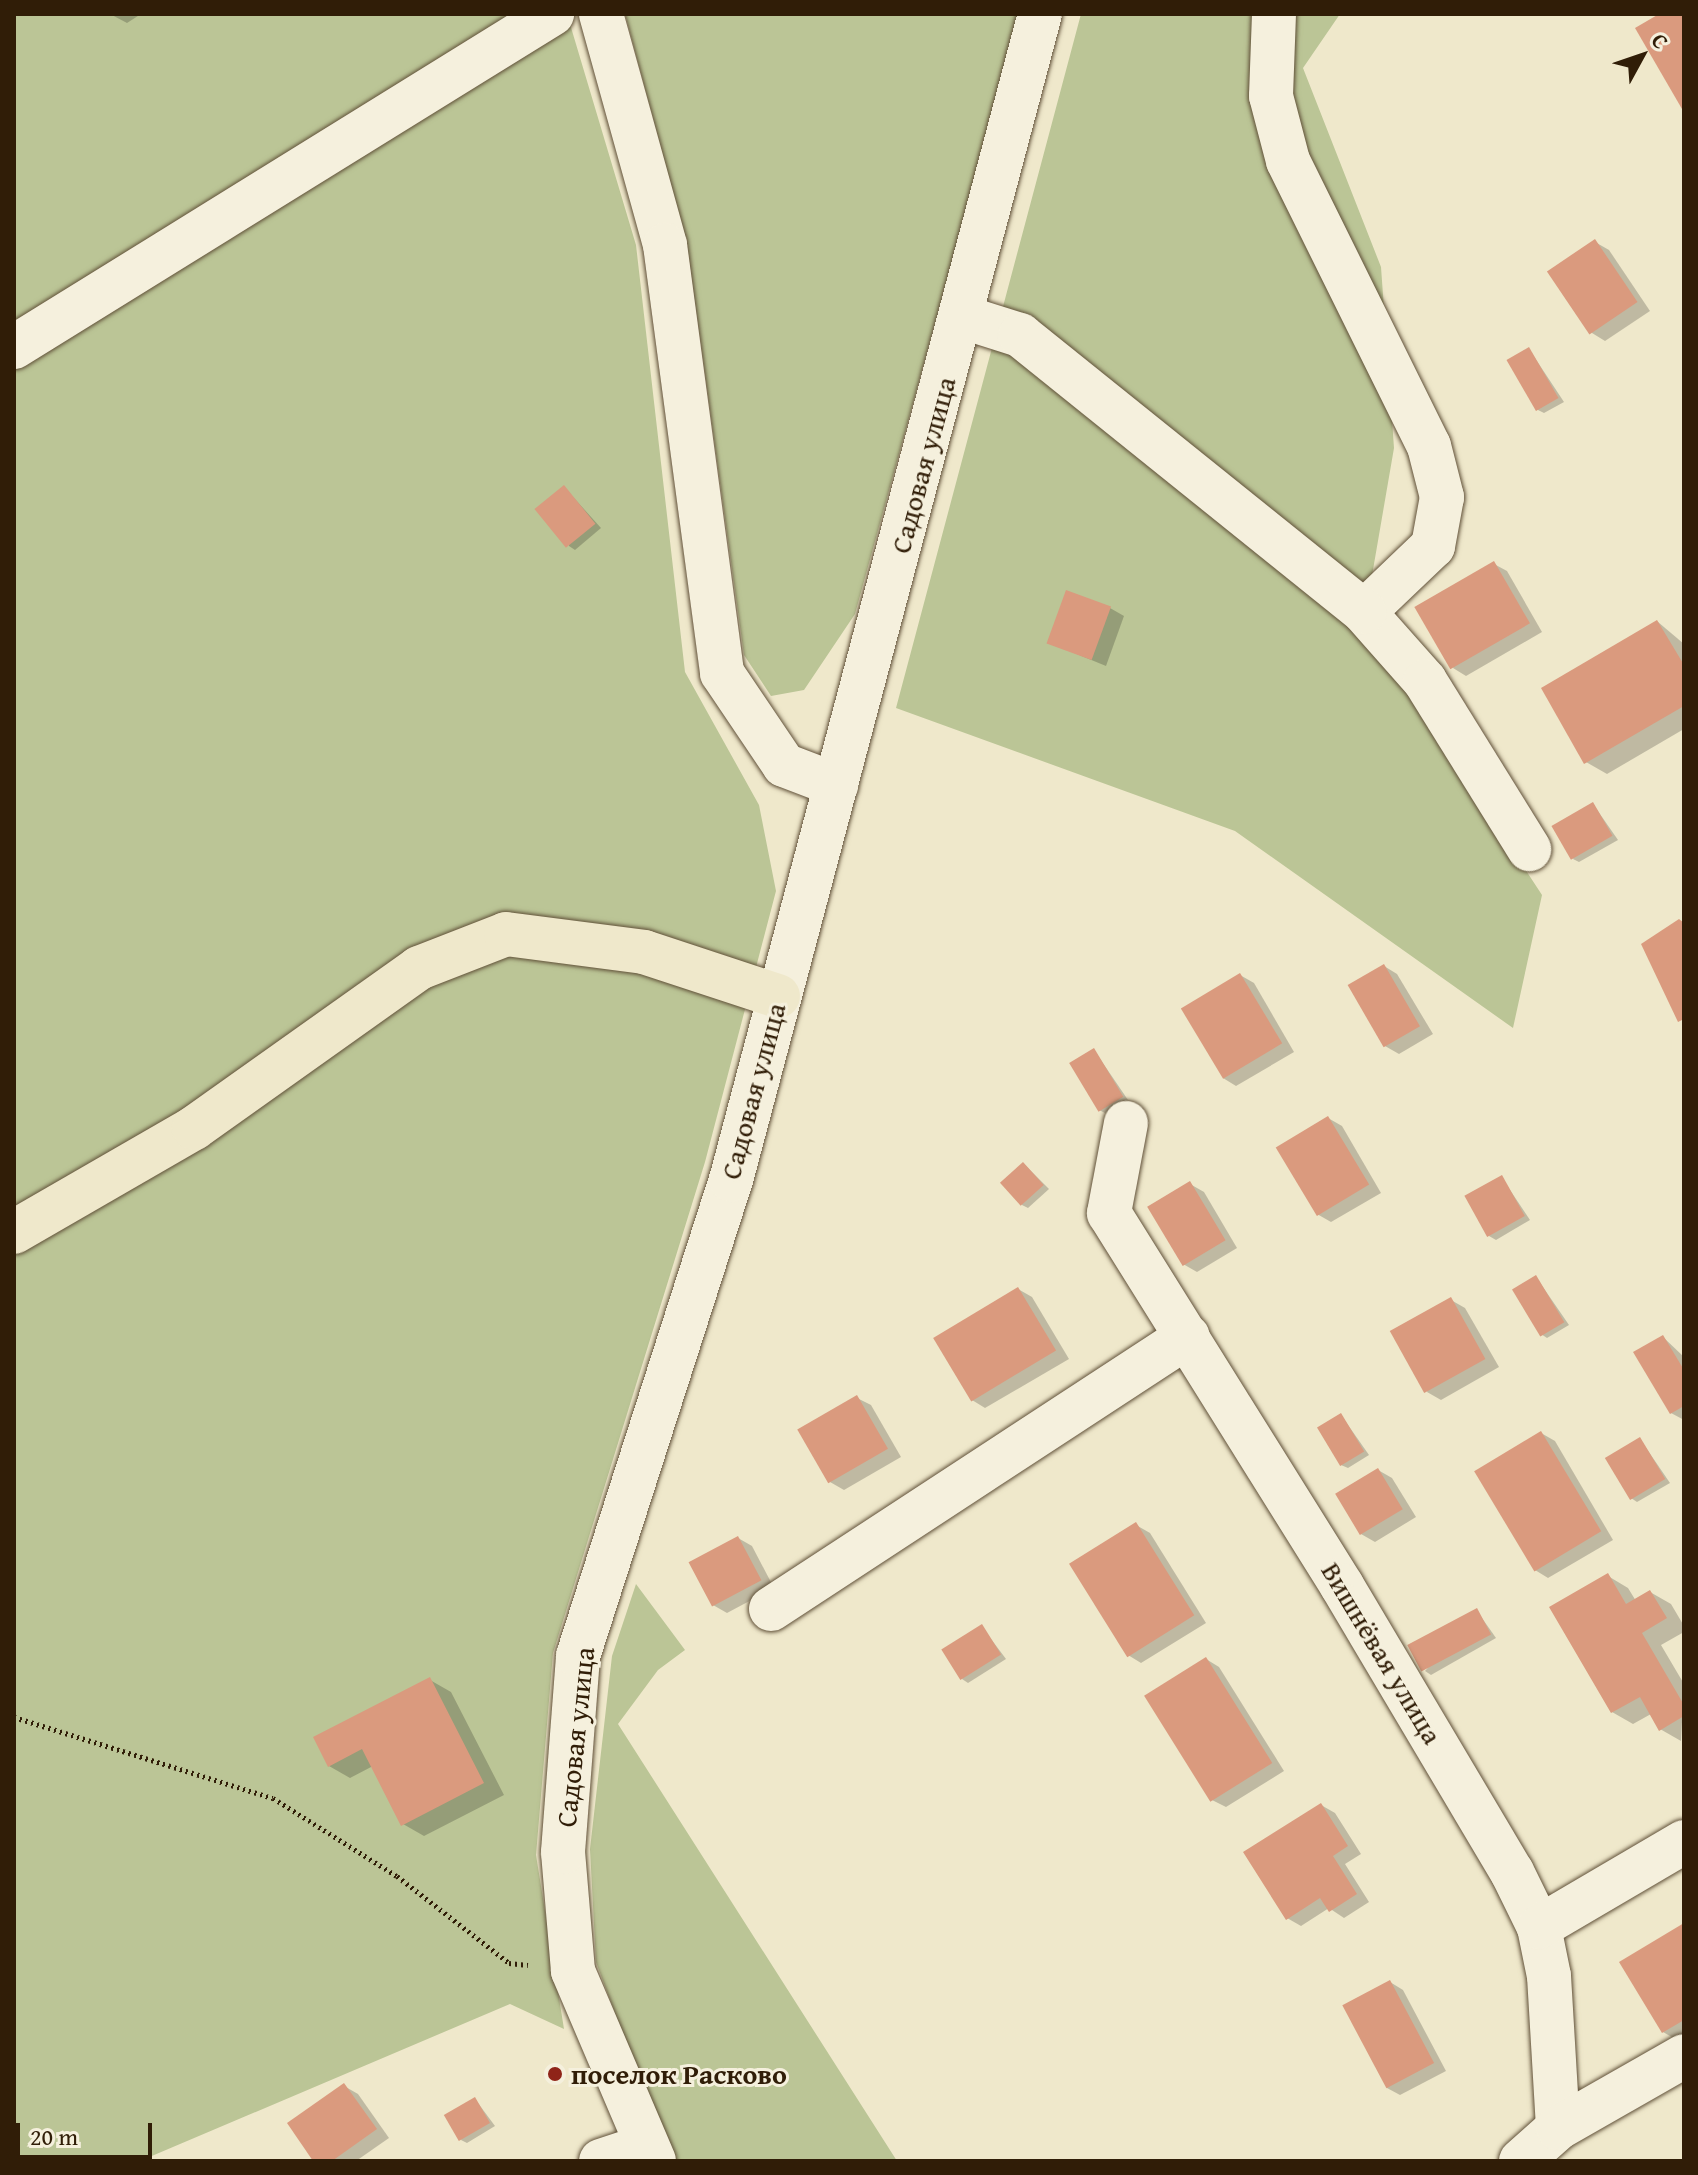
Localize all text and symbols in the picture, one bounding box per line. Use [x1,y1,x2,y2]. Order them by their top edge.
north arrow [1602,16,1682,96]
text: С [1644,26,1677,56]
street label: Садовая улица [883,373,963,557]
street label: Садовая улица [713,999,793,1183]
street label: Вишнёвая улица [1315,1556,1449,1750]
street label: Садовая улица [549,1645,601,1829]
place label: поселок Расково [571,2057,787,2091]
marker: поселок Расково [546,2065,564,2083]
scale bar [20,2107,156,2157]
text: 20 m [30,2119,78,2154]

